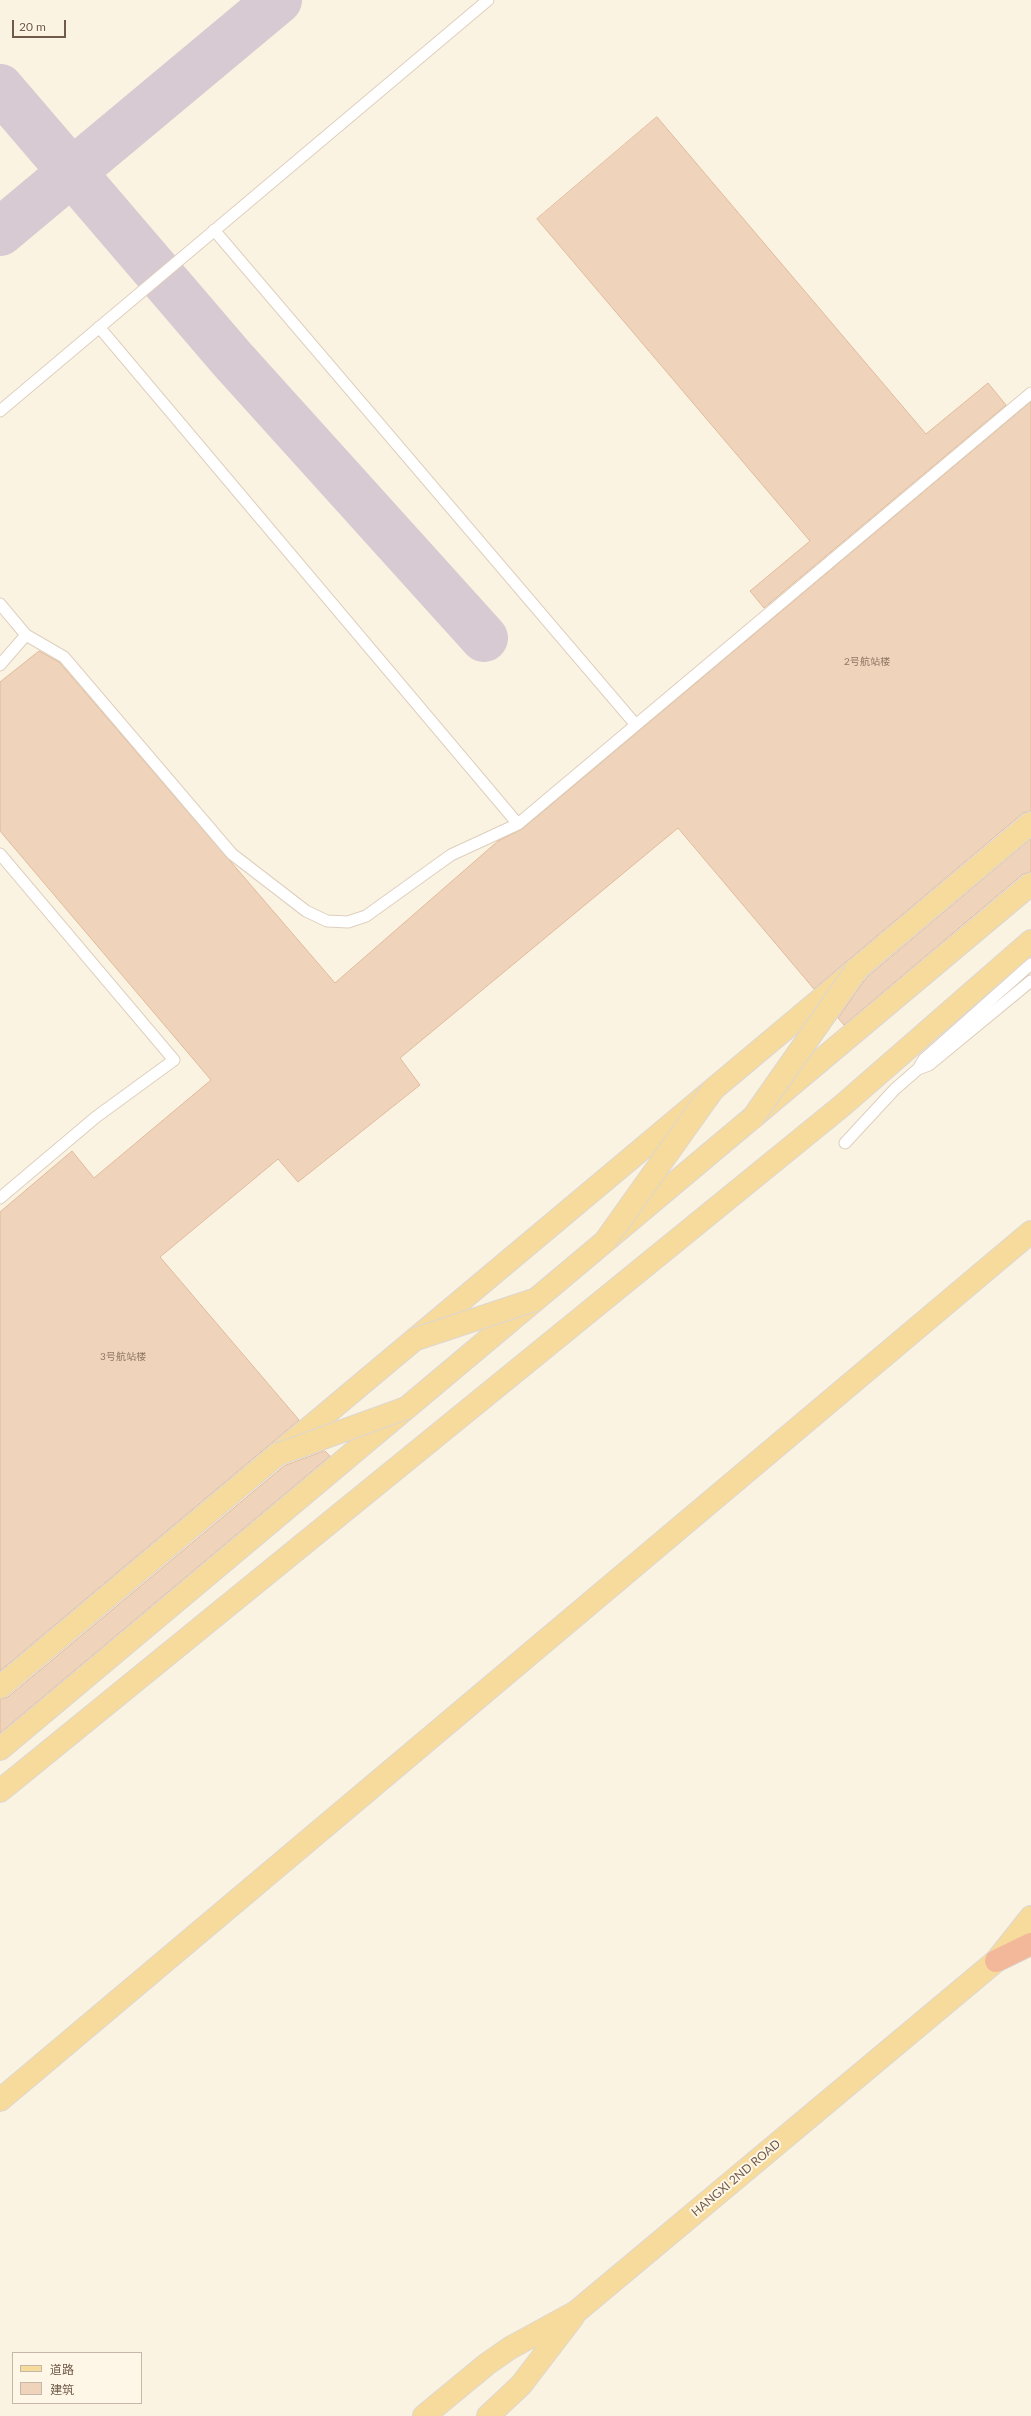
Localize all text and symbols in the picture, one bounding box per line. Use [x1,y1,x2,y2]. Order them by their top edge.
scale bar [14,12,68,38]
text: 20 m [19,19,46,34]
house number: 2号航站楼 [844,656,890,668]
house number: 3号航站楼 [100,1351,146,1363]
street label: HANGXI 2ND ROAD [689,2137,783,2219]
legend [12,2352,142,2404]
text: 道路 [50,2362,74,2377]
text: 建筑 [50,2382,74,2397]

